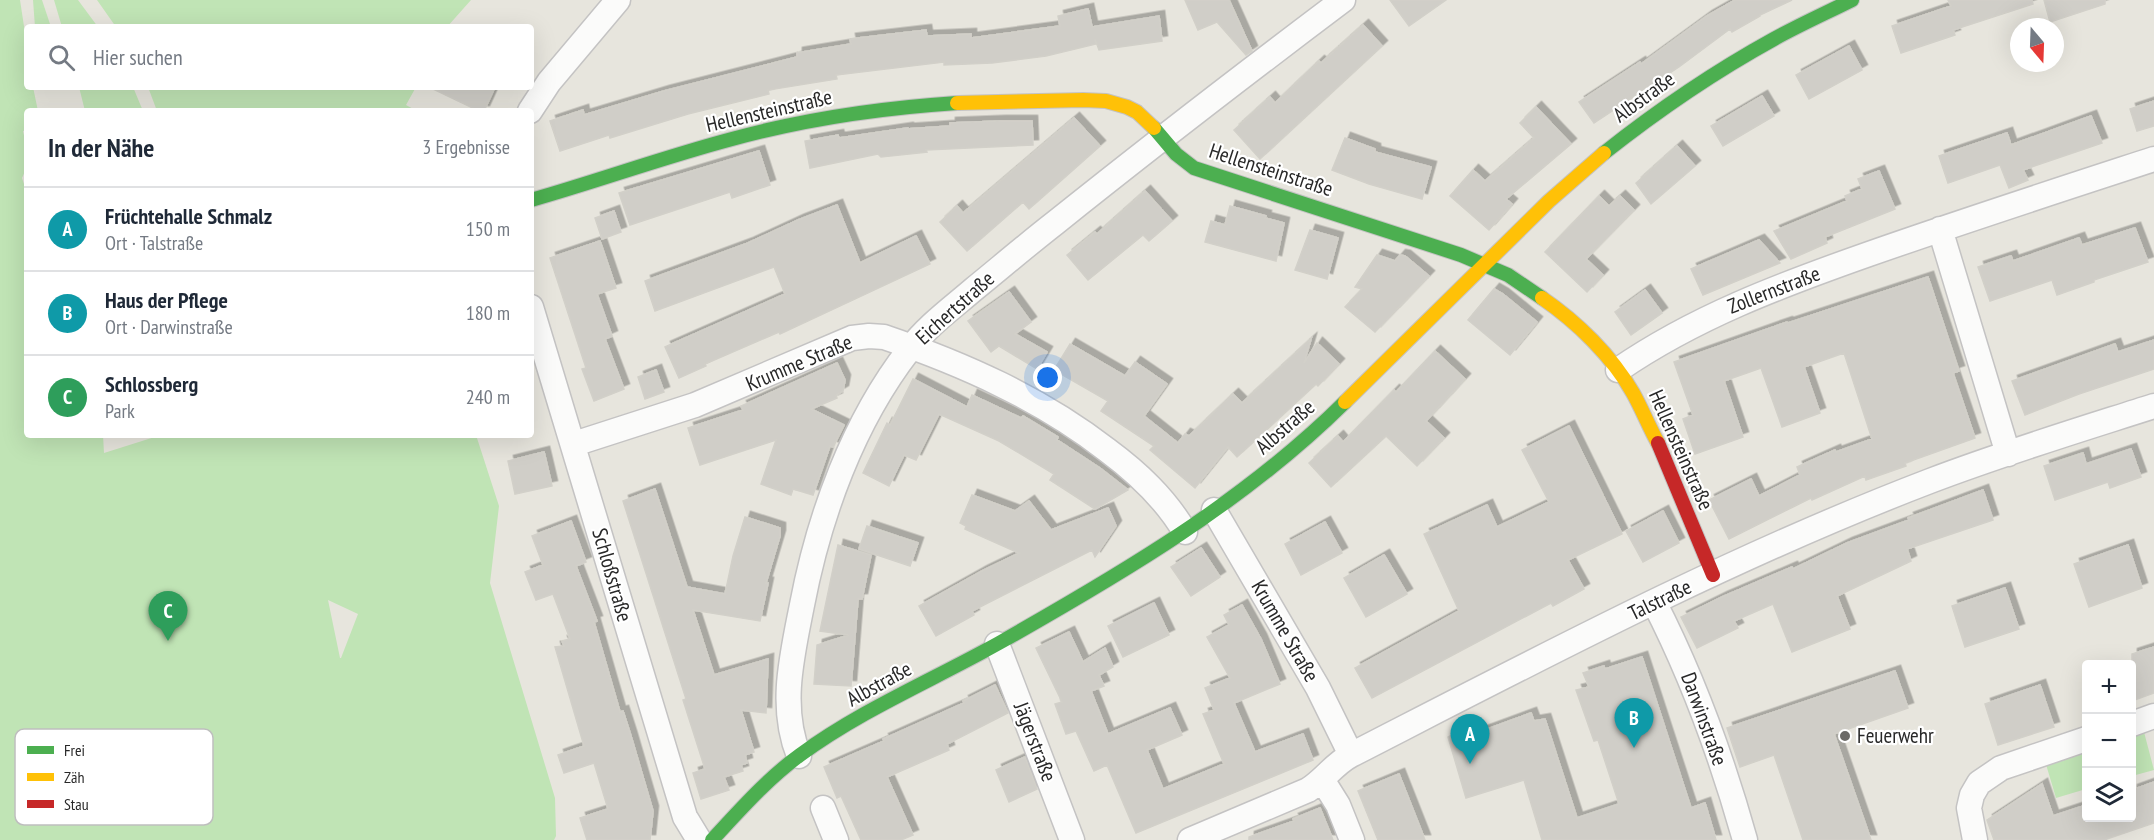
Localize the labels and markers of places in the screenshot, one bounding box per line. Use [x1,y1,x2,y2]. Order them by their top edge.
pin: C [148,592,188,641]
pin: B [1614,698,1654,748]
pin: A [1450,714,1490,764]
place label: Feuerwehr [1857,722,1934,749]
marker: Feuerwehr [1838,729,1852,743]

